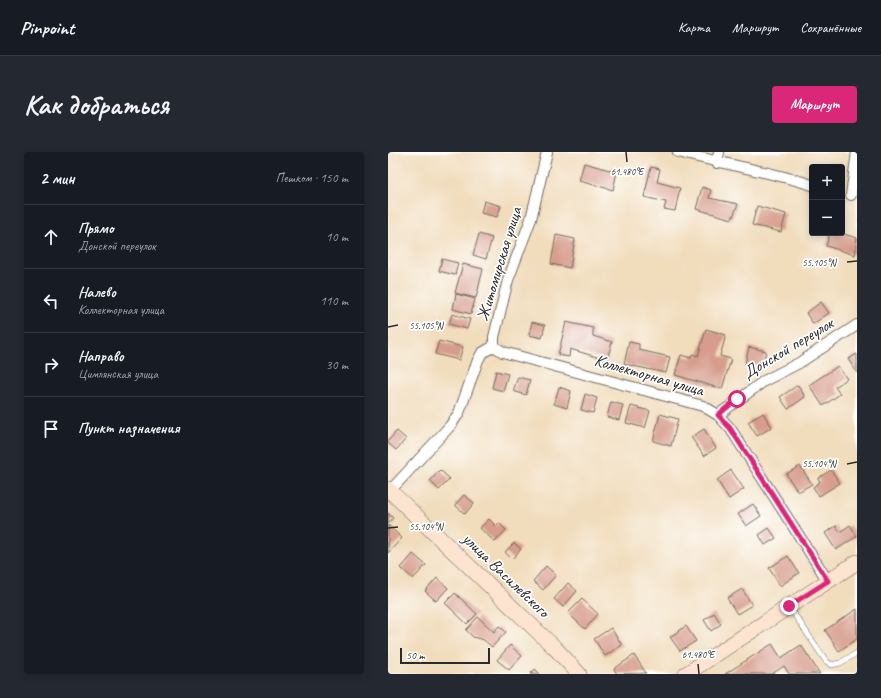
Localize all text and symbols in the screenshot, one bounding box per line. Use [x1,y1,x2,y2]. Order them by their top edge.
text: Pinpoint [20,16,74,40]
text: Карта [678,19,710,36]
text: Маршрут [732,19,778,36]
text: Сохранённые [800,19,861,36]
button: Маршрут [772,86,857,123]
text: Как добраться [24,87,169,122]
map controls [809,164,845,236]
button: + [809,164,845,200]
text: 61.480°E [611,165,645,178]
text: 2 мин [40,168,75,189]
text: Пешком · 150 m [275,170,348,186]
button: − [809,200,845,236]
street label: Житомирская улица [472,203,527,323]
text: Прямо [78,219,114,238]
icon: ahead [40,226,62,248]
text: 10 m [326,229,348,245]
text: Донской переулок [78,238,156,254]
text: 55.105°N [802,256,838,269]
text: Налево [78,283,116,302]
icon: left [40,290,62,312]
text: 110 m [320,293,348,309]
text: Коллекторная улица [78,302,164,318]
street label: Донской переулок [739,312,839,383]
text: 55.105°N [409,319,445,332]
text: Направо [78,347,124,366]
street label: Коллекторная улица [592,349,707,401]
icon: right [40,354,62,376]
text: 30 m [326,357,348,373]
text: Цимлянская улица [78,366,158,382]
route start [728,390,746,408]
icon: arrive [40,418,62,440]
text: Пункт назначения [78,419,180,438]
text: 55.104°N [802,457,838,470]
text: 55.104°N [409,520,445,533]
street label: улица Василевского [457,527,555,623]
route end [780,597,798,615]
scale bar [400,646,490,665]
text: 50 m [406,648,425,662]
text: 61.480°E [682,648,716,661]

